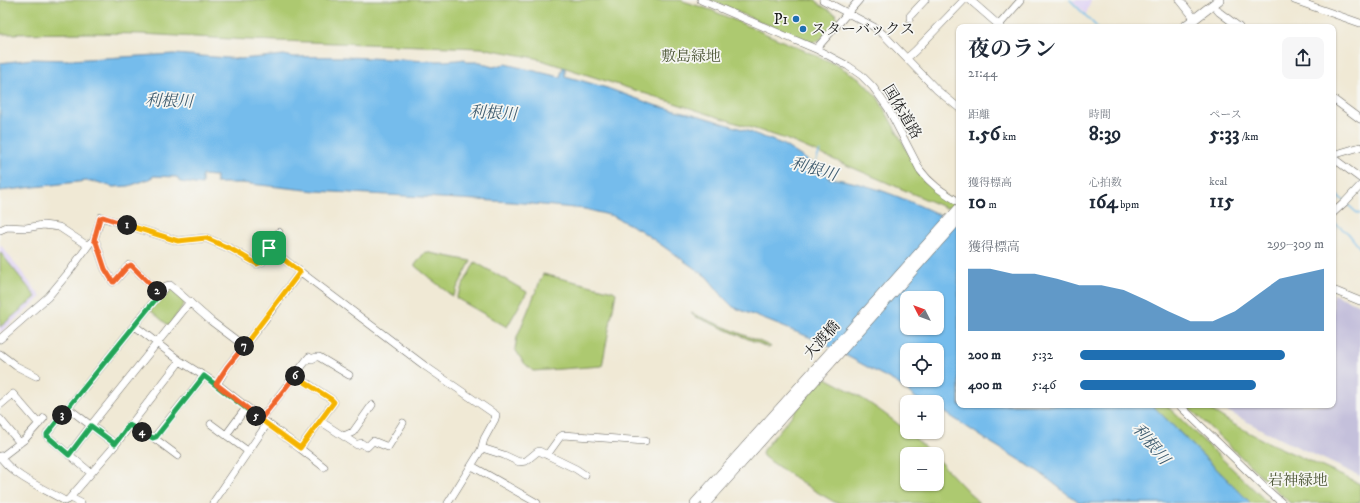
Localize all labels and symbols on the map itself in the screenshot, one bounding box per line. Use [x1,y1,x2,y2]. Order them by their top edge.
place label: P1 [774,10,788,29]
marker: P1 [791,14,801,24]
place label: スターバックス [811,20,915,39]
marker: スターバックス [798,24,808,34]
park label: 敷島緑地 [661,47,721,66]
street label: 国体道路 [878,81,926,143]
water label: 利根川 [145,90,195,112]
water label: 利根川 [469,102,519,124]
water label: 利根川 [788,153,842,186]
pin: 1 [117,215,137,235]
pin [252,231,286,265]
pin: 2 [147,281,167,301]
north arrow [900,291,944,335]
street label: 大渡橋 [800,317,844,363]
pin: 7 [234,336,254,356]
pin: 6 [285,366,305,386]
pin: 3 [52,405,72,425]
pin: 5 [246,406,266,426]
water label: 利根川 [1128,419,1175,470]
pin: 4 [132,422,152,442]
park label: 岩神緑地 [1268,471,1328,490]

